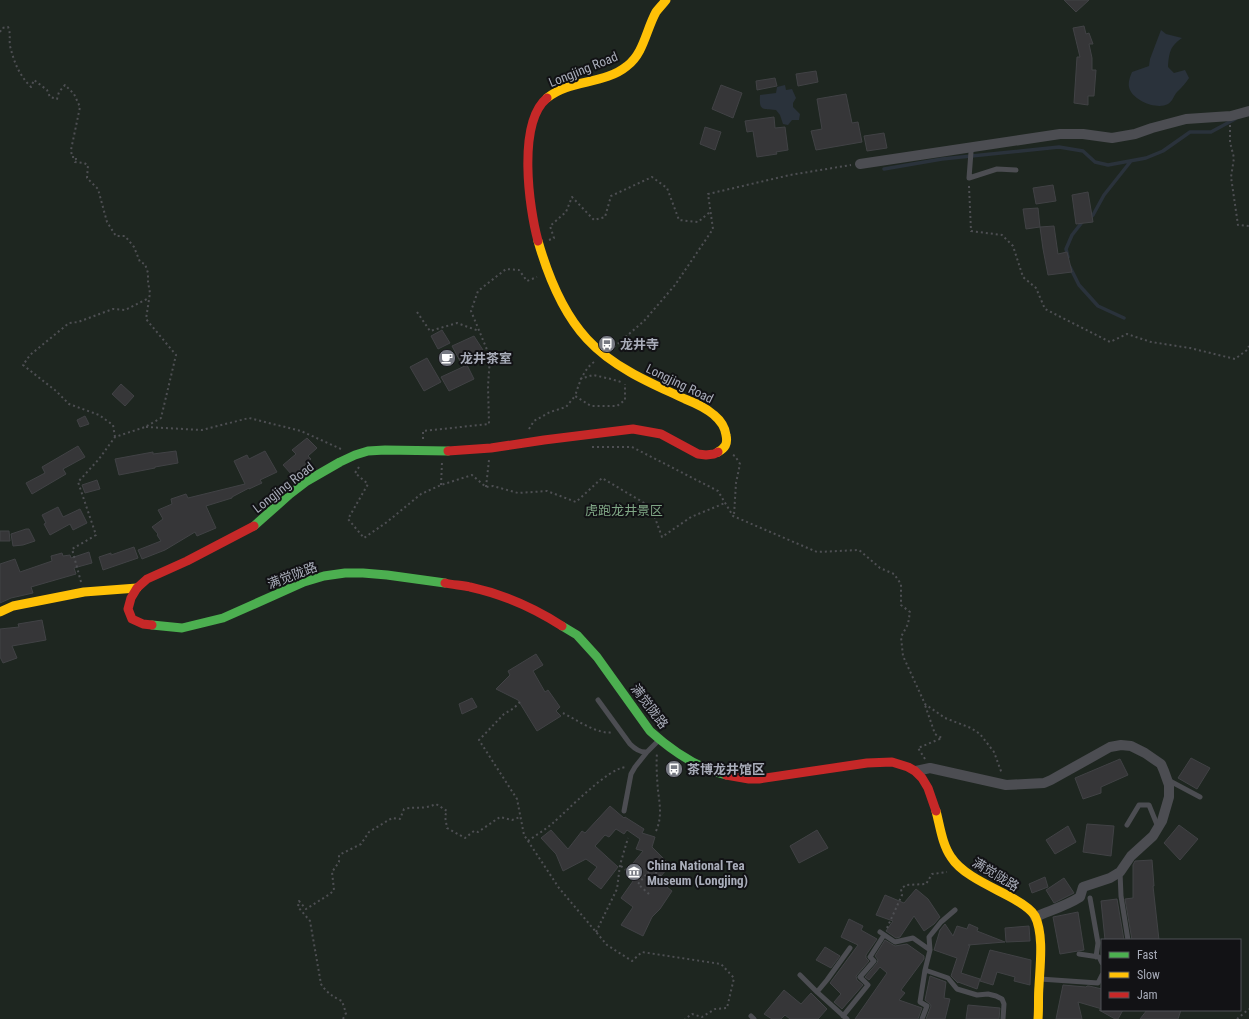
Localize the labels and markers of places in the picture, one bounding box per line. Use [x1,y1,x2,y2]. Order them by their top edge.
bus stop icon: 龙井寺 [597,334,617,354]
place label: 龙井寺 [620,337,659,352]
cafe icon: 龙井茶室 [437,348,457,368]
place label: 龙井茶室 [460,351,512,366]
bus stop icon: 茶博龙井馆区 [664,759,684,779]
place label: 茶博龙井馆区 [687,762,765,777]
place label: China National Tea Museum (Longjing) [647,858,748,888]
museum icon: China National Tea Museum (Longjing) [624,862,644,882]

